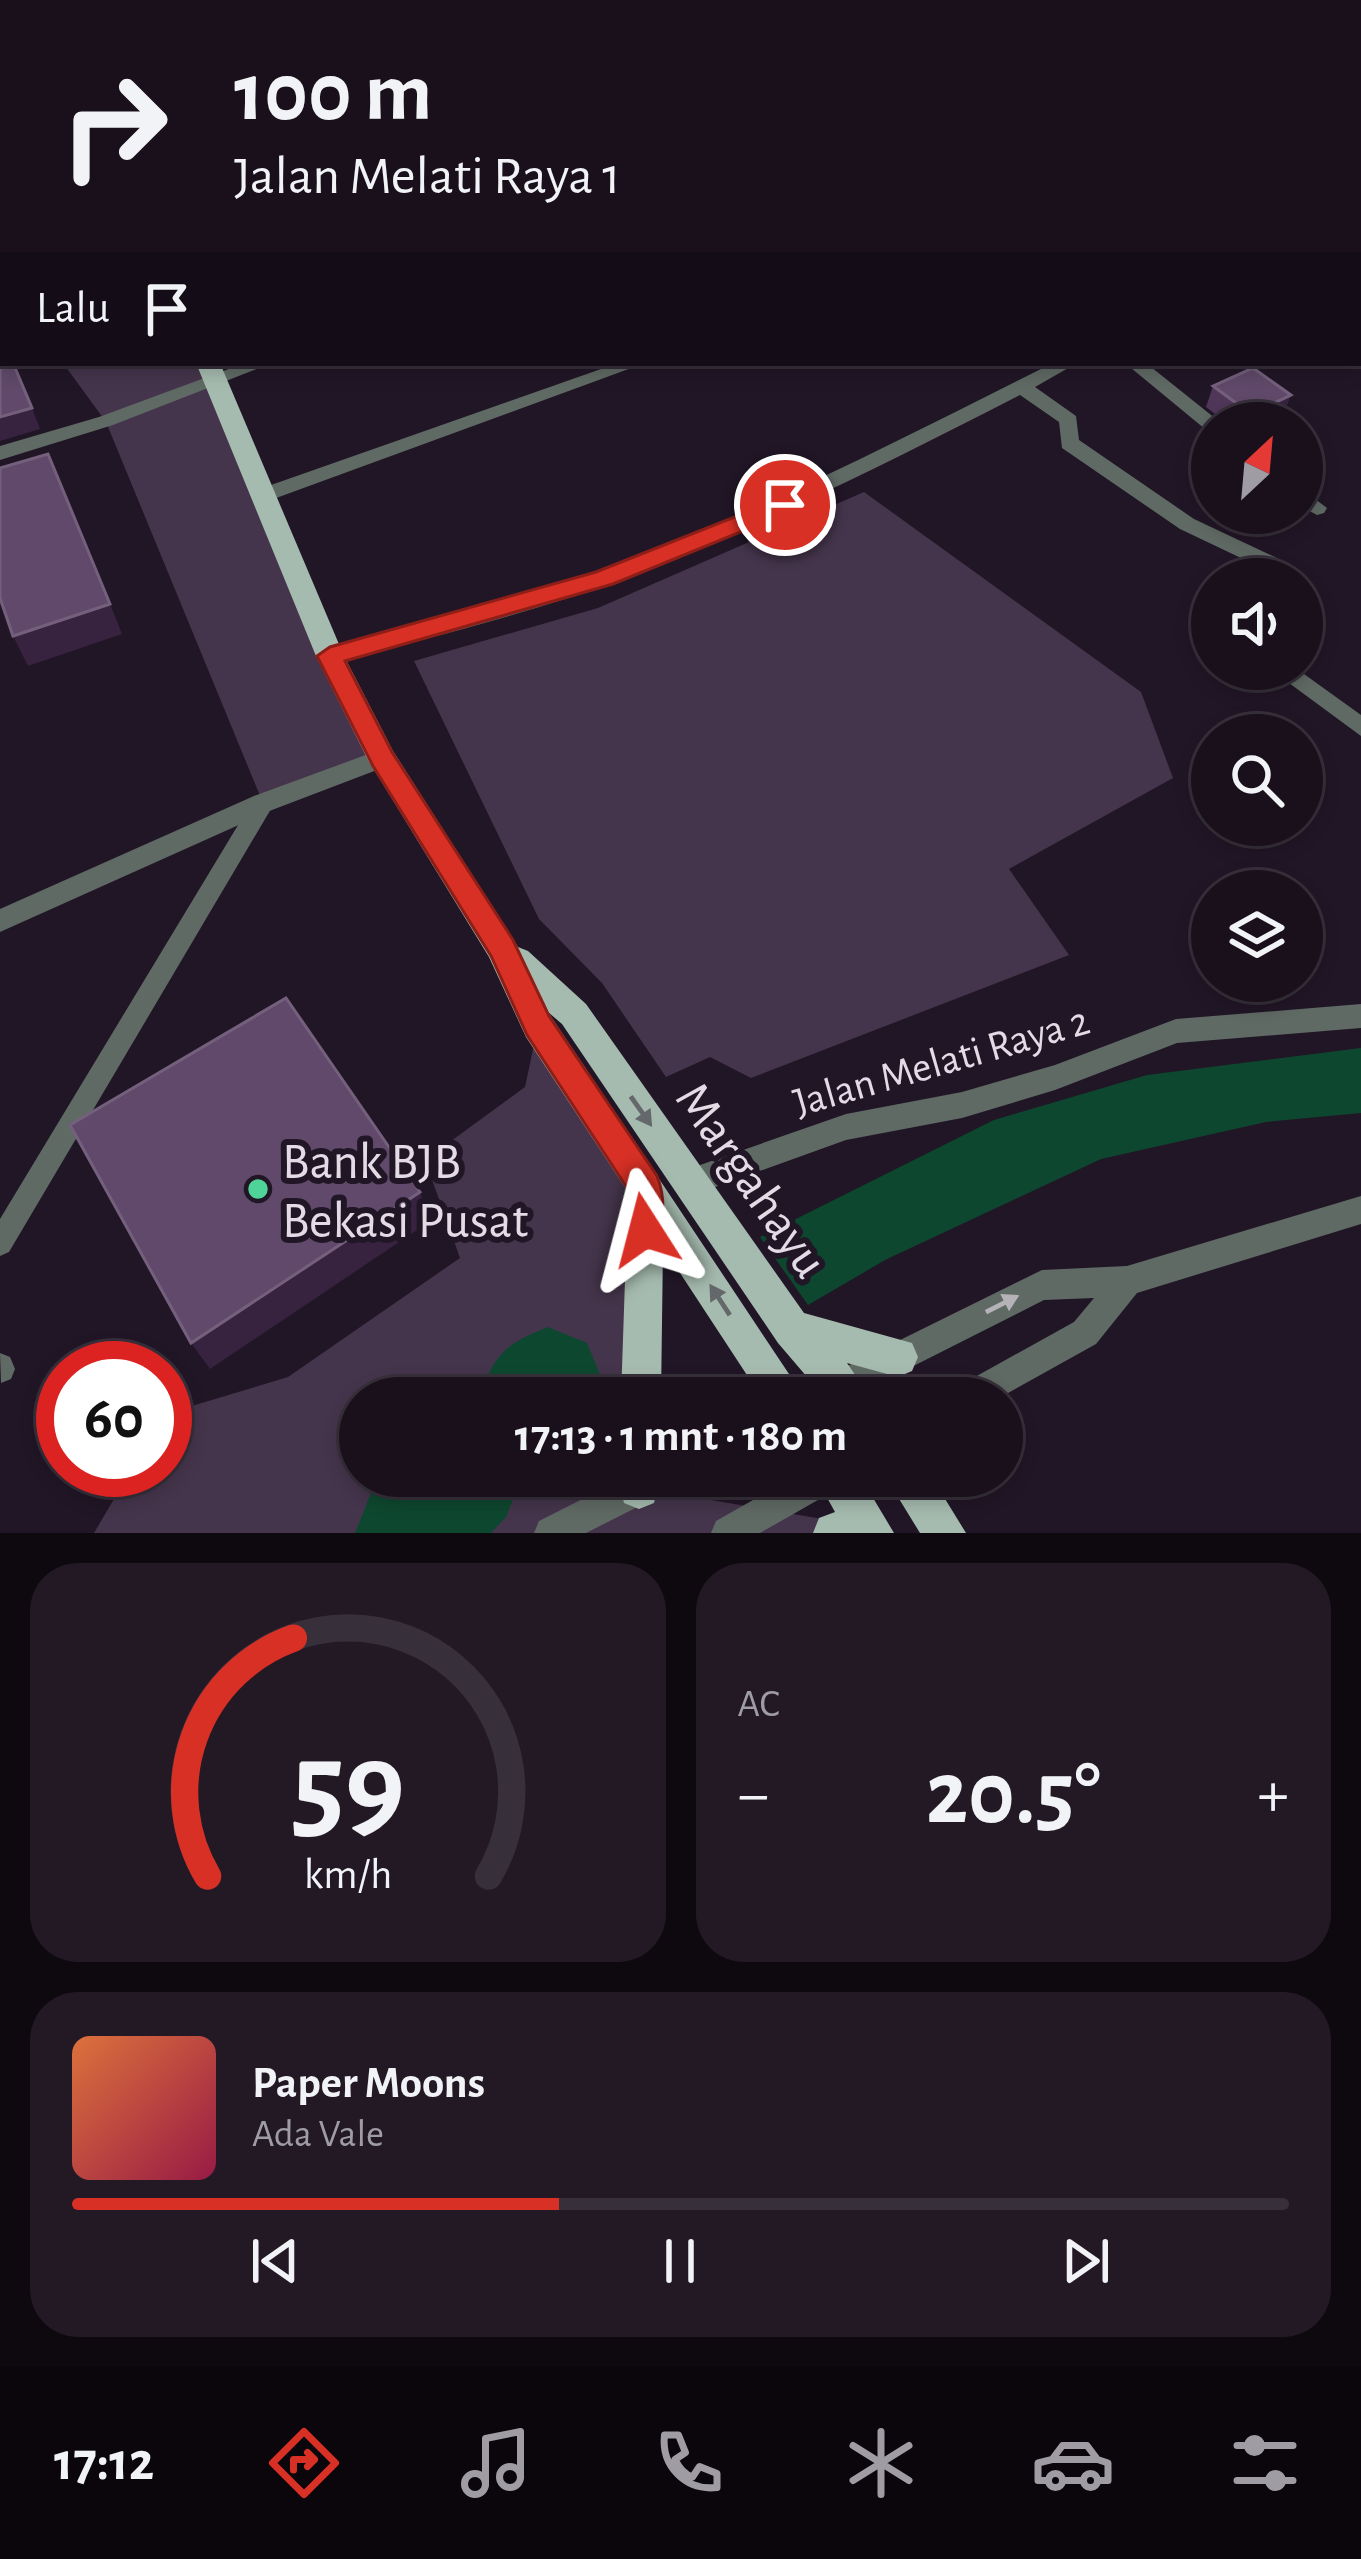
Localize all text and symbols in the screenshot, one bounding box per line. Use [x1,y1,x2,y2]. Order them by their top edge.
icon: right [36,48,192,204]
text: 100 m [234,52,432,136]
text: Jalan Melati Raya 1 [234,150,621,204]
icon: arrive [134,276,200,342]
text: Lalu [36,286,110,331]
north arrow [1191,402,1323,534]
map controls [1191,402,1323,1002]
pin [734,454,836,556]
icon: arrive [752,472,818,538]
button: sound [1191,558,1323,690]
button: search [1191,714,1323,846]
button: layers [1191,870,1323,1002]
street label: Jalan Melati Raya 2 [789,1000,1094,1124]
street label: Margahayu [666,1074,836,1287]
one-way arrow [629,1094,651,1127]
place label: Bank BJB Bekasi Pusat [282,1137,528,1247]
position arrow [582,1167,708,1293]
marker: Bank BJB Bekasi Pusat [245,1176,271,1202]
one-way arrow [710,1284,732,1317]
one-way arrow [985,1295,1020,1315]
speed limit sign: 60 [36,1341,192,1497]
text: 17:13 · 1 mnt · 180 m [515,1414,847,1459]
text: AC [738,1685,780,1724]
text: 59 [291,1725,405,1850]
text: 20.5° [926,1750,1101,1840]
text: − [738,1762,769,1828]
text: + [1257,1762,1289,1828]
text: km/h [304,1853,392,1896]
text: Paper Moons [252,2061,485,2106]
text: Ada Vale [252,2115,384,2154]
icon: previous [242,2228,308,2294]
icon: pause [647,2228,713,2294]
icon: next [1053,2228,1119,2294]
icon: directions [262,2421,346,2505]
icon: music [454,2421,538,2505]
icon: phone [647,2421,731,2505]
icon: climate [839,2421,923,2505]
icon: car [1031,2421,1115,2505]
icon: filters [1223,2421,1307,2505]
text: 17:12 [54,2436,154,2490]

